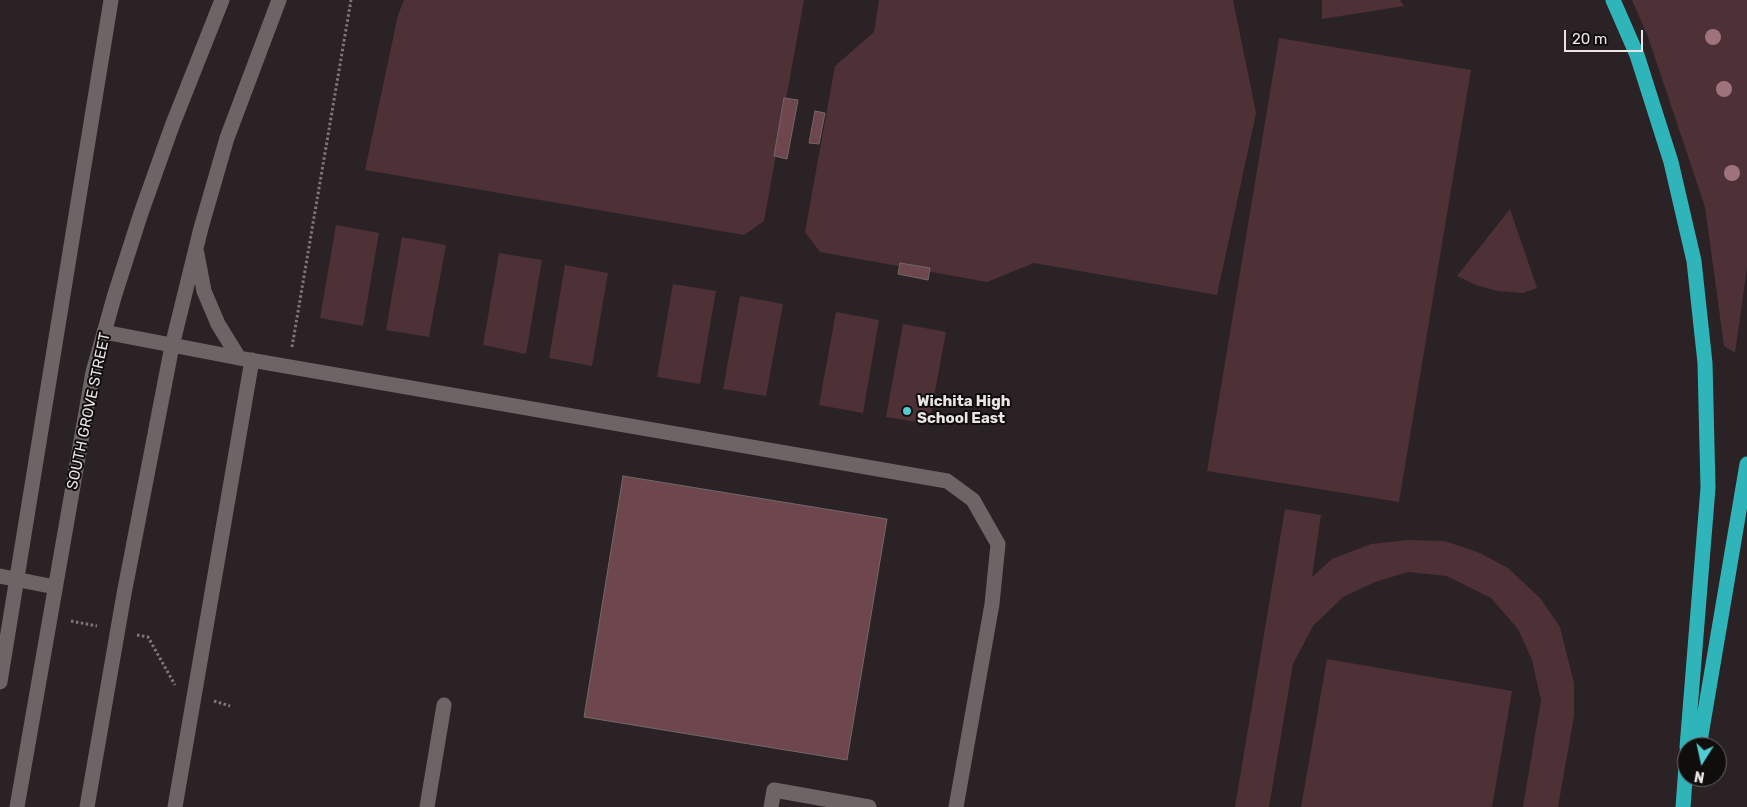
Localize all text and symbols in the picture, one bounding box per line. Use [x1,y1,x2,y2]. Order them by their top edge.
scale bar [1567,20,1646,52]
text: 20 m [1572,30,1607,48]
street label: SOUTH GROVE STREET [64,331,114,491]
place label: Wichita High School East [917,393,1010,428]
marker: Wichita High School East [901,405,913,417]
north arrow [1677,737,1727,787]
text: N [1693,767,1706,786]

